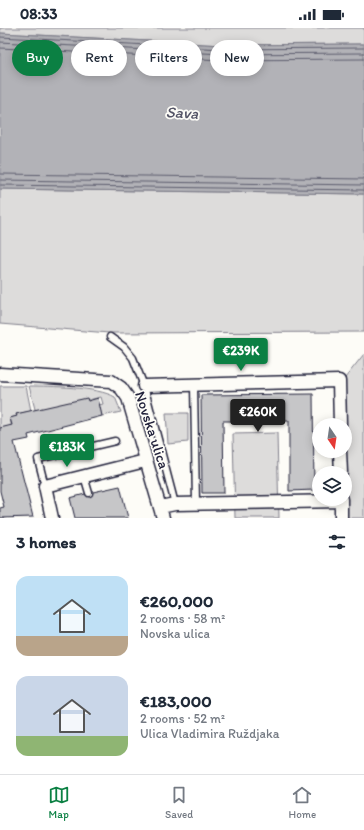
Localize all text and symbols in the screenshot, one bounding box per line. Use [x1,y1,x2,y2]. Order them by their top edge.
text: 08:33 [20,5,58,23]
chip: Buy [12,40,63,76]
chip: Rent [71,40,127,76]
chip: Filters [135,40,202,76]
chip: New [210,40,264,76]
water label: Sava [165,102,200,123]
pin: €239K [213,338,269,372]
text: €239K [223,343,259,358]
street label: Novska ulica [131,389,173,472]
pin: €260K [230,399,286,433]
text: €260K [239,404,277,419]
north arrow [312,418,352,458]
map controls [312,418,352,506]
pin: €183K [39,434,95,468]
text: €183K [49,439,85,454]
button: layers [312,466,352,506]
icon: filters [326,531,348,553]
text: 3 homes [16,532,76,552]
text: €260,000 [140,591,214,611]
icon: home [48,592,96,640]
text: 2 rooms · 58 m² [140,611,225,626]
text: Novska ulica [140,626,210,641]
text: €183,000 [140,691,212,711]
icon: home [48,692,96,740]
text: 2 rooms · 52 m² [140,711,225,726]
text: Ulica Vladimira Ruždjaka [140,726,279,741]
tab: Map [48,784,70,821]
tab: Saved [165,784,193,821]
tab: Home [289,784,316,821]

